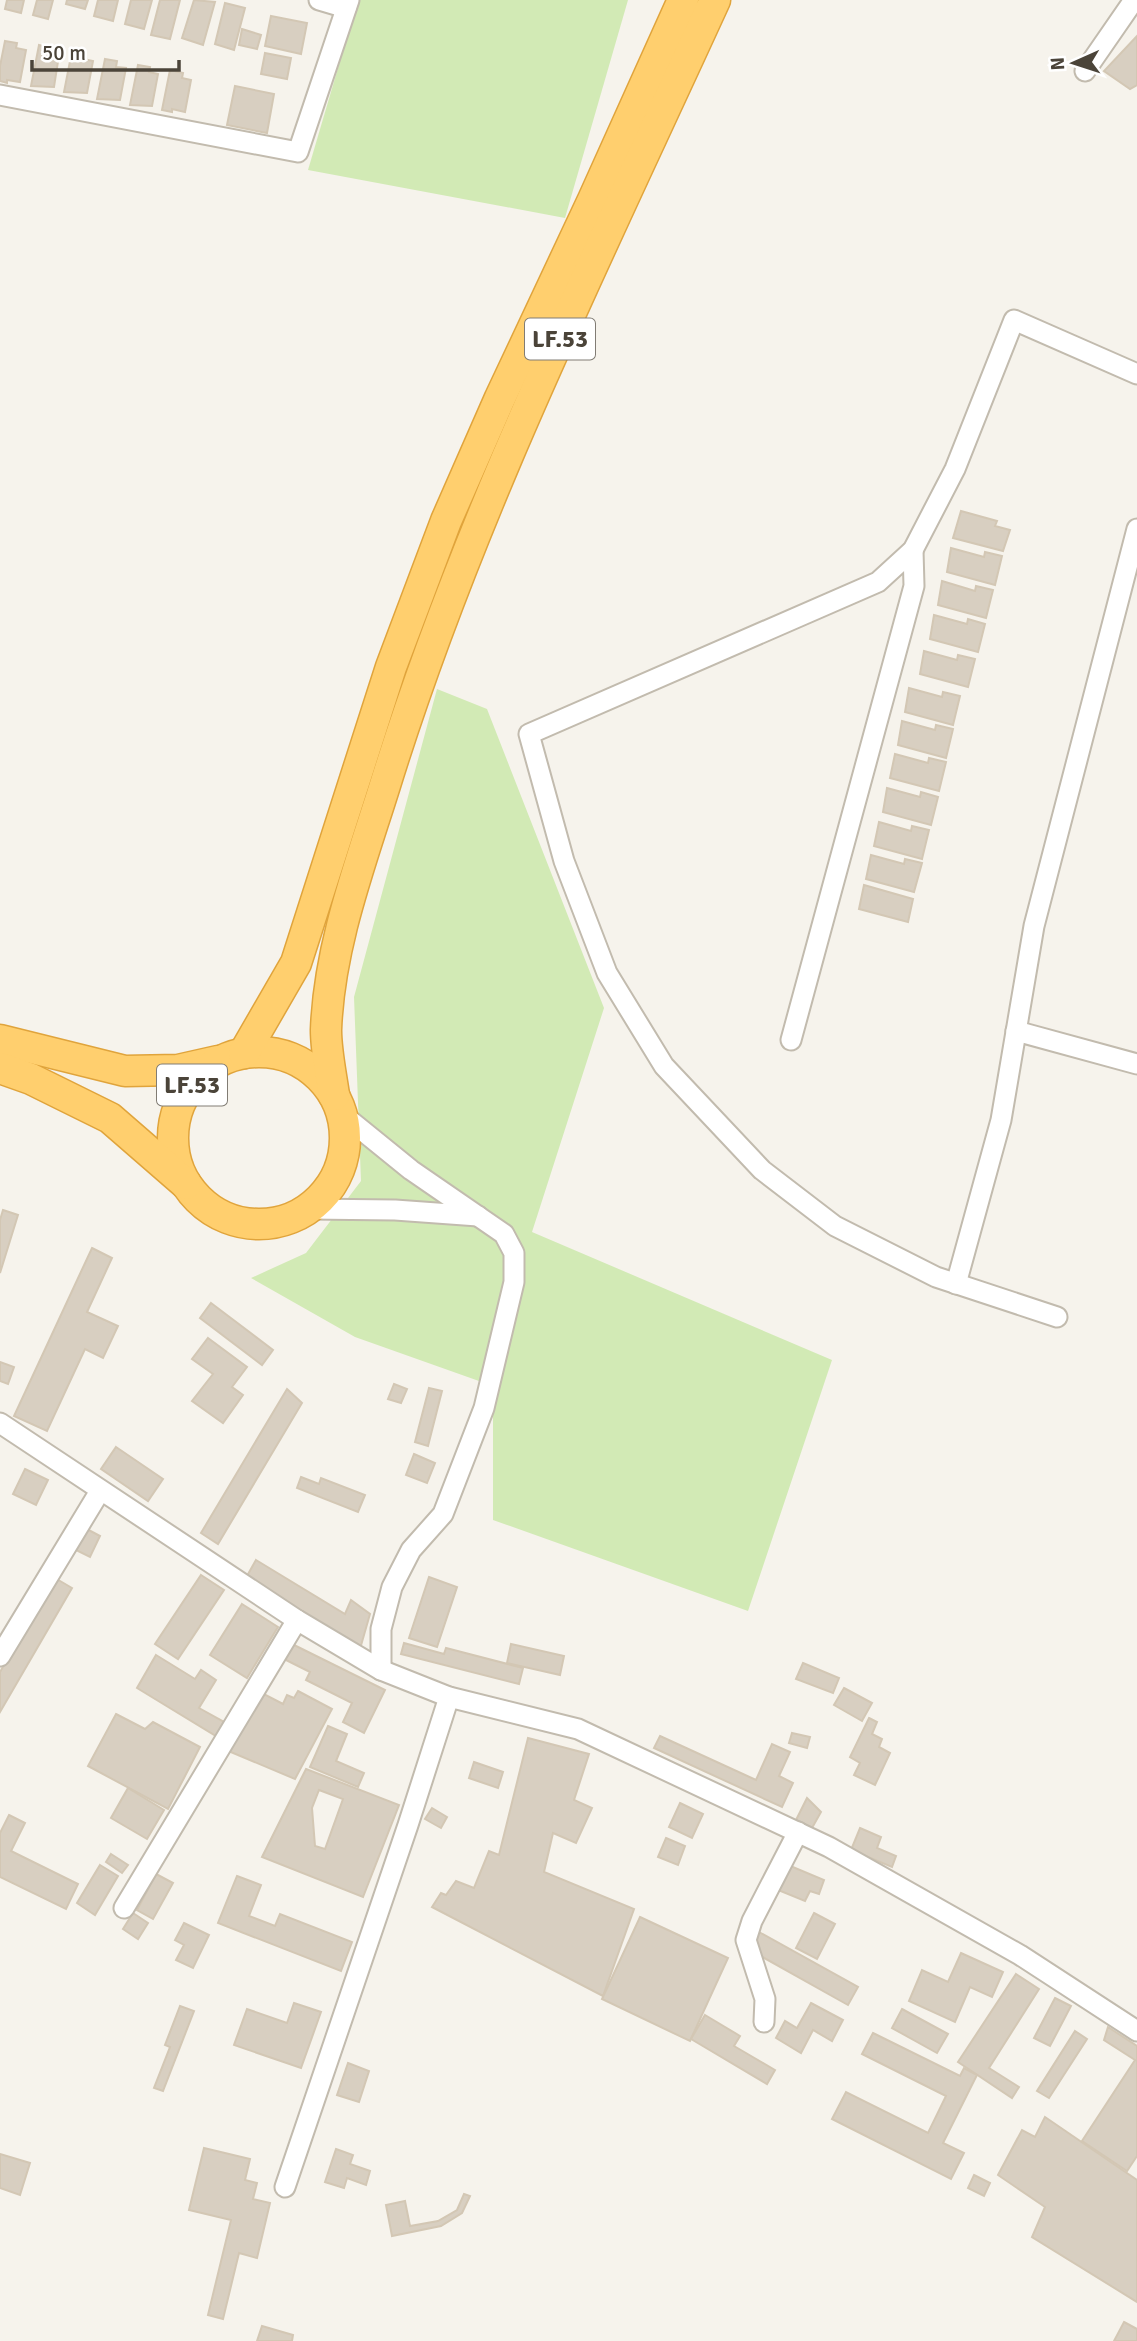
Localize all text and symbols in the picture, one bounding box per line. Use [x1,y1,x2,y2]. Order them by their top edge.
scale bar [32,28,178,72]
north arrow [1039,28,1109,98]
text: 50 m [42,40,86,66]
text: N [1046,57,1070,71]
road number: LF.53 [525,318,595,360]
road number: LF.53 [157,1064,227,1106]

